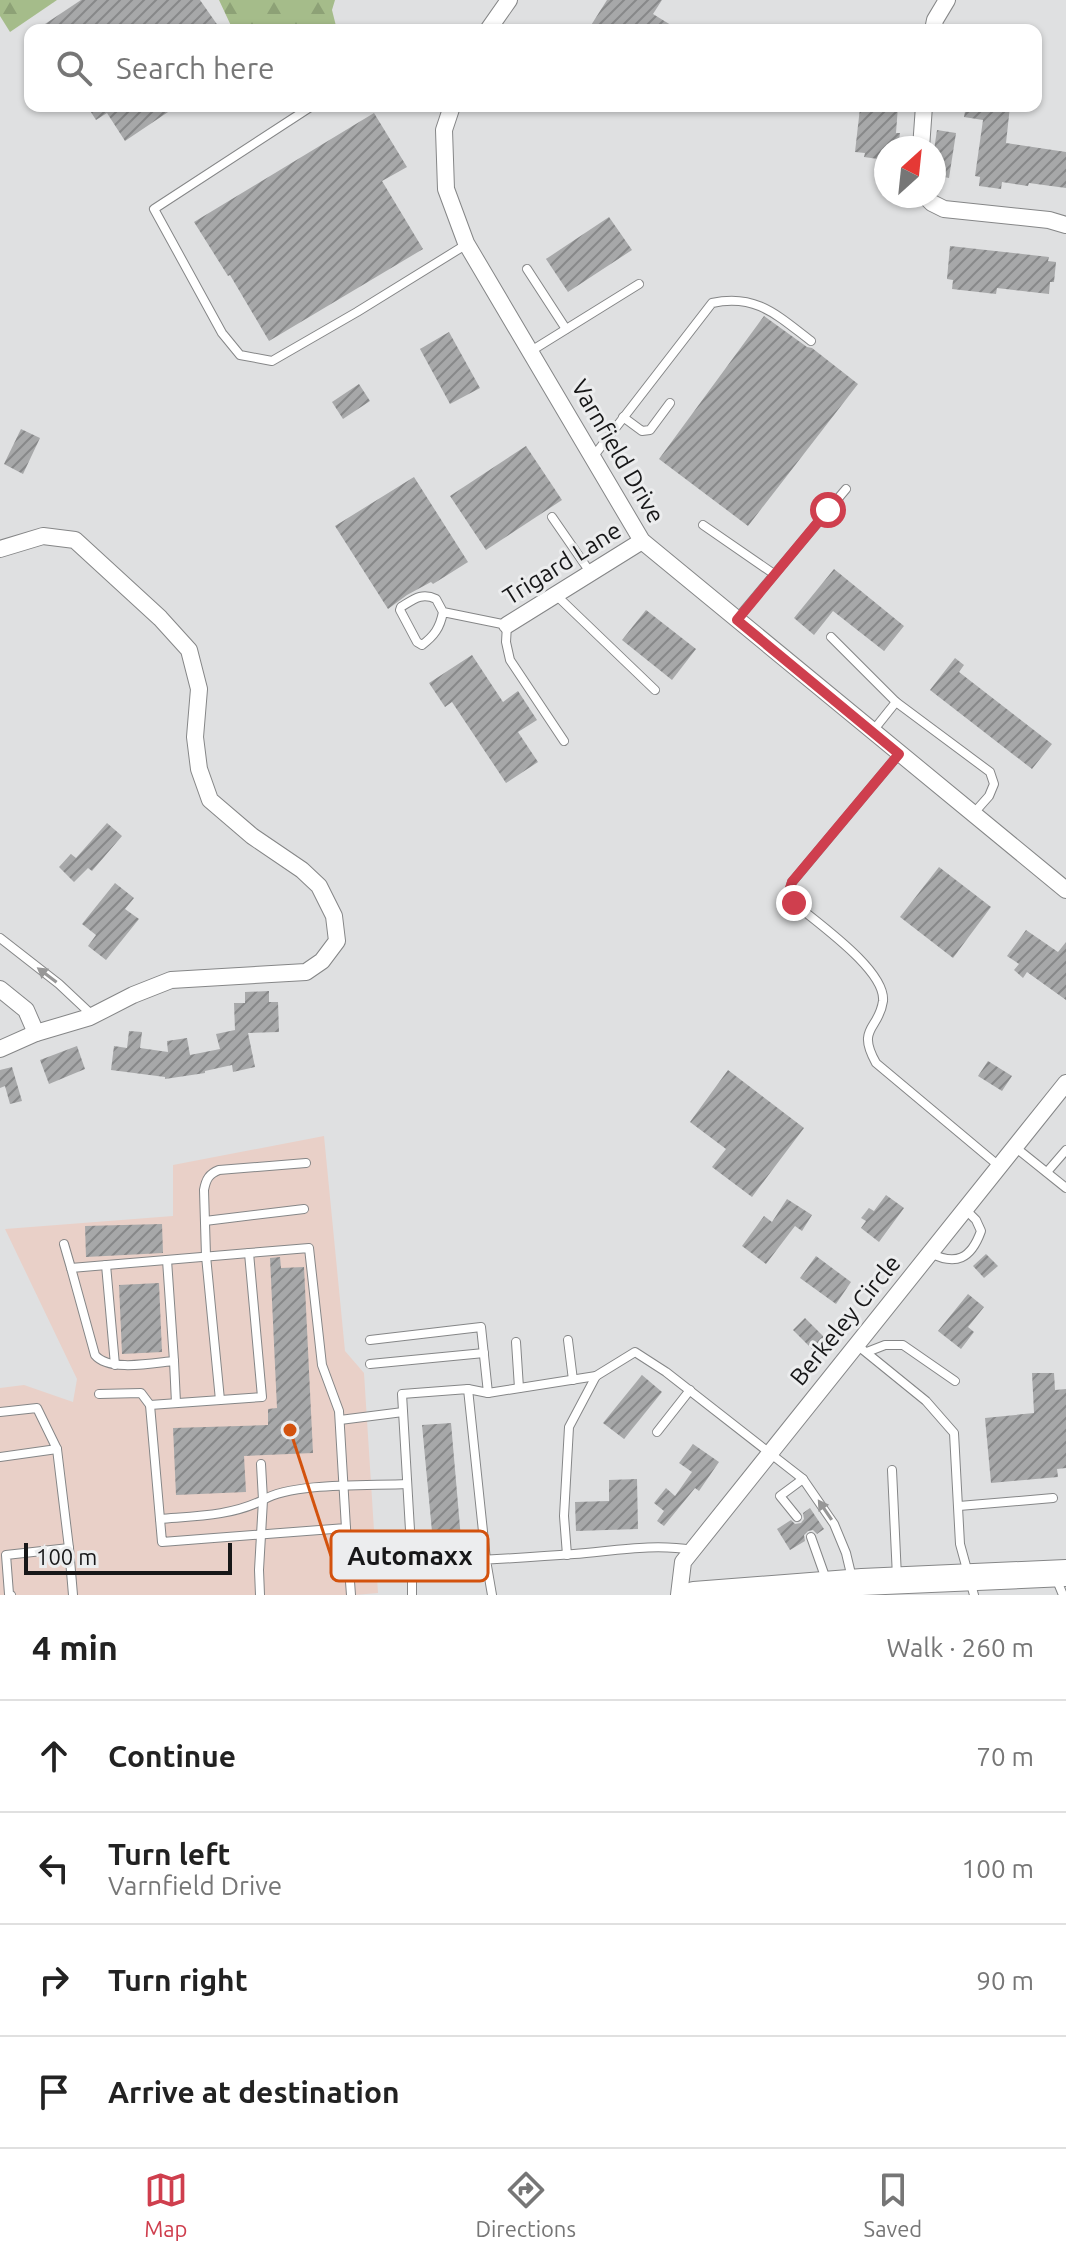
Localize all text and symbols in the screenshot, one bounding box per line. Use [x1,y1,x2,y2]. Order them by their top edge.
search box [24,24,1042,112]
icon: search [52,46,96,90]
text: Search here [116,51,275,85]
north arrow [874,136,946,208]
street label: Varnfield Drive [566,375,670,527]
route start [810,492,846,528]
street label: Trigard Lane [498,516,626,610]
route end [776,885,812,921]
one-way arrow [37,968,58,984]
street label: Berkeley Circle [784,1250,906,1390]
one-way arrow [818,1500,833,1521]
callout: Automaxx [331,1531,488,1581]
scale bar [24,1539,232,1575]
text: Automaxx [347,1541,473,1570]
text: 100 m [36,1544,97,1569]
text: 4 min [32,1628,118,1666]
text: Walk · 260 m [886,1633,1034,1662]
icon: ahead [32,1734,76,1778]
text: Continue [108,1739,236,1773]
text: 70 m [976,1742,1034,1771]
text: Turn left [108,1837,230,1871]
icon: left [32,1846,76,1890]
text: 100 m [962,1854,1034,1883]
text: Varnfield Drive [108,1871,282,1900]
icon: right [32,1958,76,2002]
text: Turn right [108,1963,248,1997]
text: 90 m [976,1966,1034,1995]
icon: arrive [32,2070,76,2114]
text: Arrive at destination [108,2075,400,2109]
tab: Map [144,2168,188,2241]
tab: Directions [475,2168,576,2241]
tab: Saved [864,2168,922,2241]

